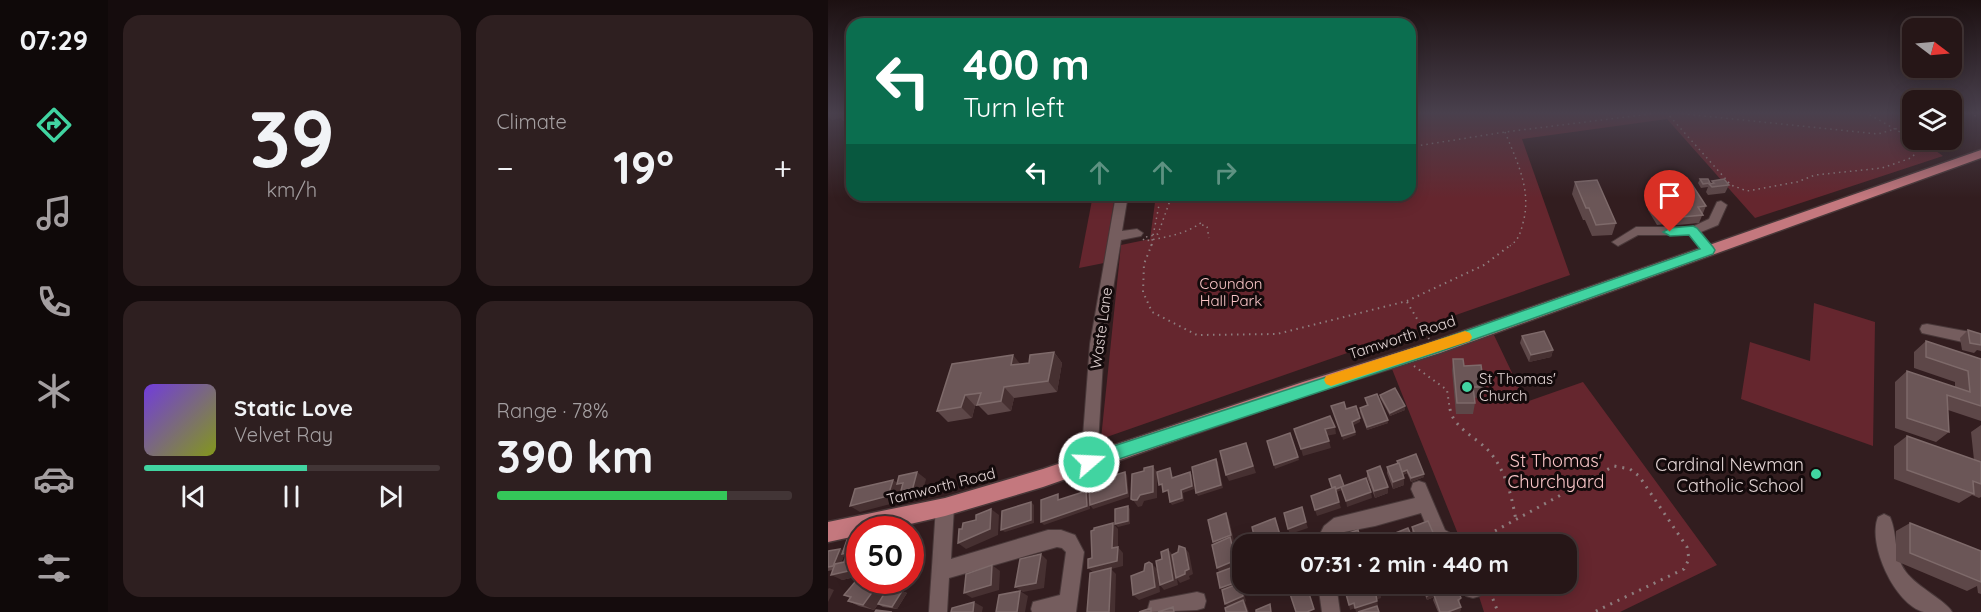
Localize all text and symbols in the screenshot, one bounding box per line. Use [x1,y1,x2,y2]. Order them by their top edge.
north arrow [1902,18,1962,78]
map controls [1902,18,1962,150]
text: 07:29 [20,23,88,57]
text: 400 m [963,38,1090,91]
icon: left [864,42,942,120]
text: 39 [249,89,335,187]
text: Turn left [963,90,1065,124]
button: layers [1902,90,1962,150]
icon: directions [33,104,75,146]
text: Climate [497,109,567,134]
text: 19° [613,139,674,195]
text: − [497,147,514,188]
text: + [773,147,792,188]
icon: left [1020,156,1053,189]
icon: ahead [1083,156,1116,189]
icon: ahead [1146,156,1179,189]
icon: right [1209,156,1242,189]
pin [1644,170,1695,232]
text: km/h [266,177,317,202]
icon: arrive [1653,179,1686,212]
icon: music [33,192,75,234]
park label: Coundon Hall Park [1200,274,1262,310]
icon: phone [33,281,75,323]
street label: Waste Lane [1086,286,1116,370]
street label: Tamworth Road [1346,311,1458,363]
place label: St Thomas' Church [1479,369,1556,405]
icon: climate [33,370,75,412]
marker: St Thomas' Church [1460,380,1474,394]
text: Static Love [234,394,353,422]
text: Range · 78% [497,398,608,423]
text: Velvet Ray [234,422,333,447]
text: 390 km [497,428,654,484]
position arrow [1057,430,1121,494]
park label: St Thomas' Churchyard [1508,449,1604,493]
place label: Cardinal Newman Catholic School [1655,453,1804,497]
icon: car [33,458,75,500]
street label: Tamworth Road [885,463,997,509]
marker: Cardinal Newman Catholic School [1809,467,1823,481]
icon: previous [177,480,210,513]
icon: pause [275,480,308,513]
icon: next [374,480,407,513]
speed limit sign: 50 [846,516,924,594]
icon: filters [33,547,75,589]
text: 07:31 · 2 min · 440 m [1300,550,1509,578]

